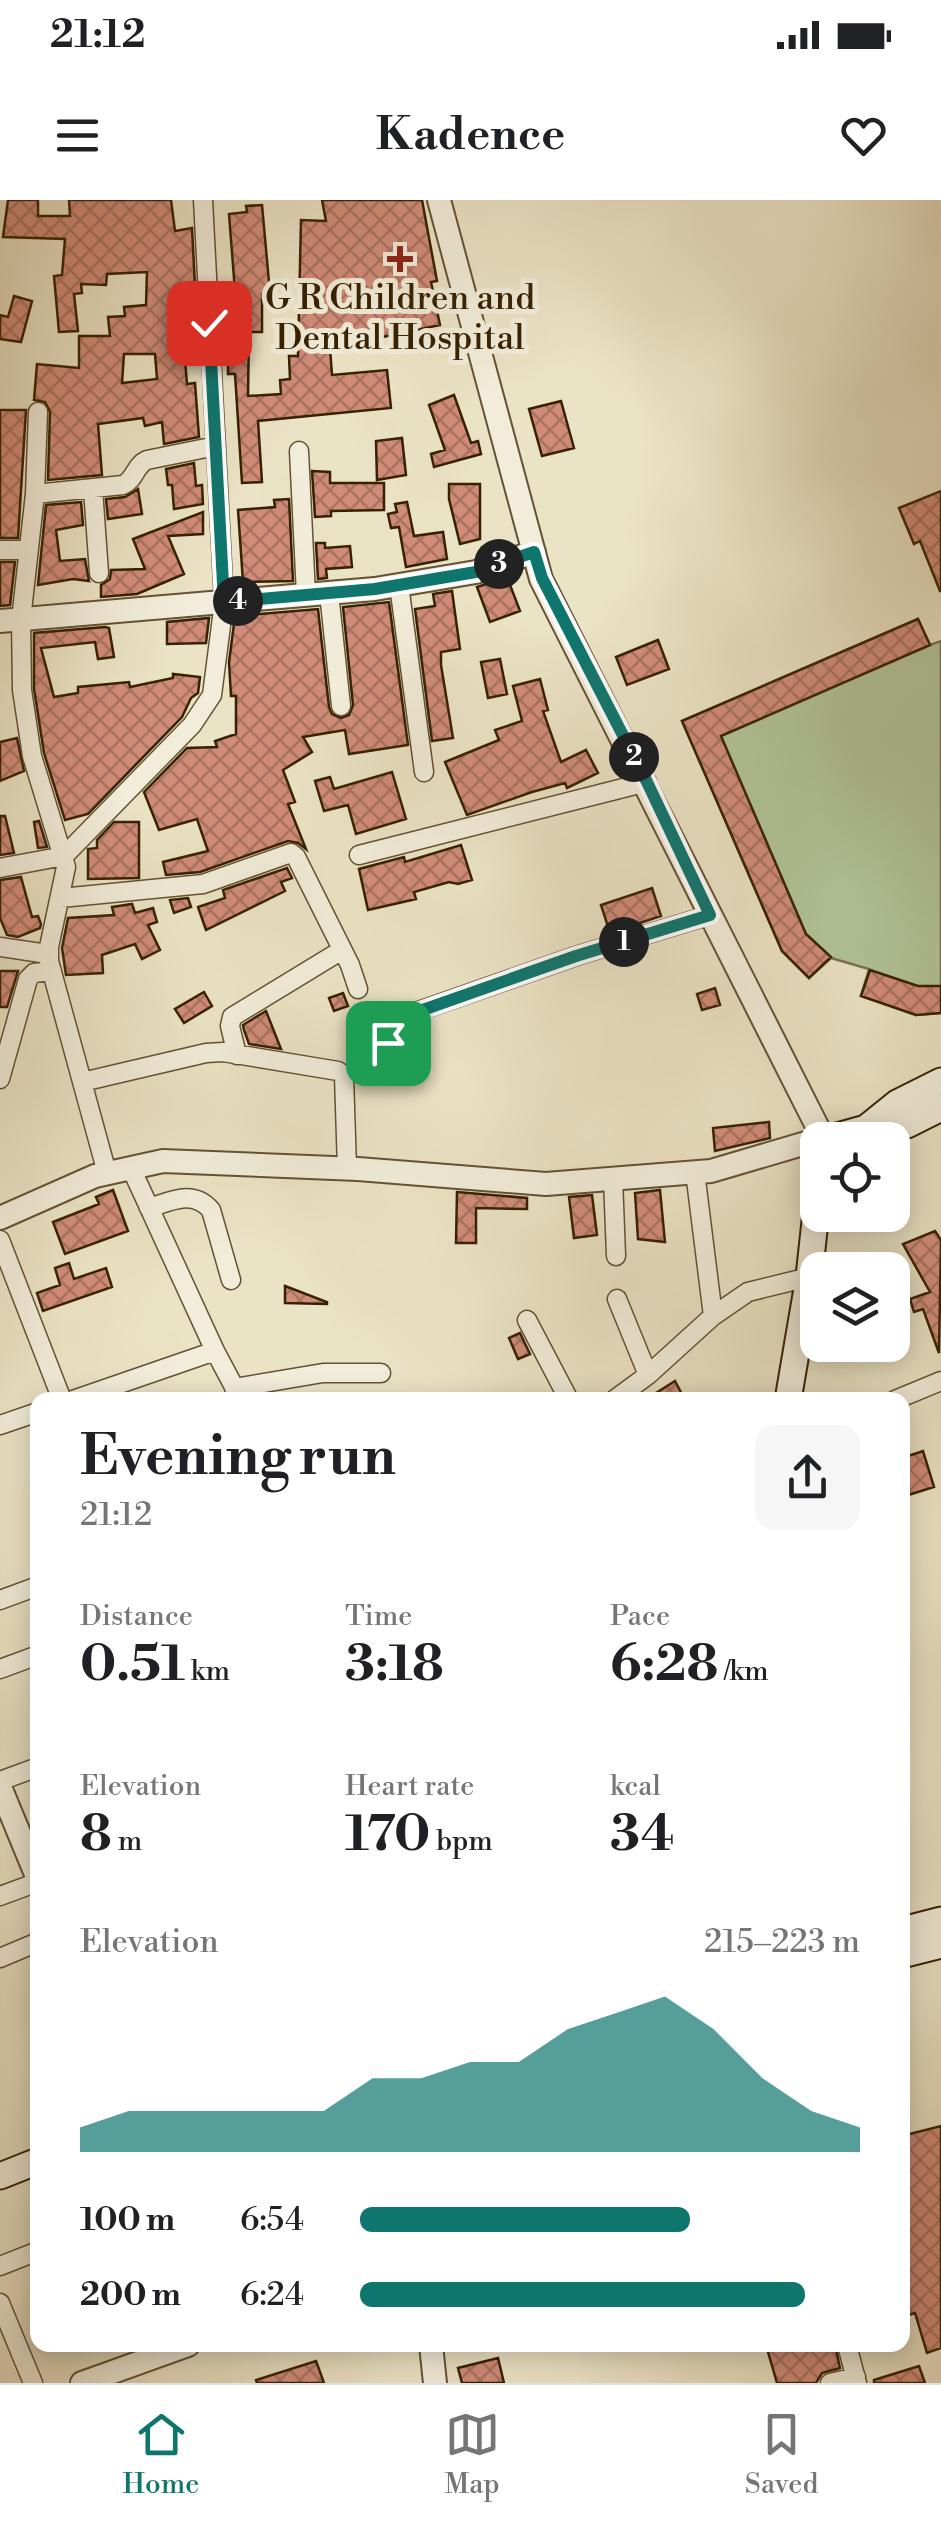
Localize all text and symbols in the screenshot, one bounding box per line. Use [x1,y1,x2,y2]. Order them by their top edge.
text: 21:12 [50,12,146,59]
text: Kadence [376,107,565,164]
icon: menu [50,108,105,163]
icon: heart [836,108,891,163]
marker: G R Children and Dental Hospital [387,246,413,272]
place label: G R Children and Dental Hospital [265,277,535,360]
pin [167,281,252,366]
icon: check [182,296,237,351]
pin: 3 [474,539,524,589]
text: 3 [491,546,507,581]
pin: 4 [213,576,263,626]
text: 4 [229,583,247,618]
pin: 2 [609,732,659,782]
text: 2 [625,739,643,774]
pin: 1 [599,917,649,967]
text: 1 [617,924,631,959]
pin [346,1001,431,1086]
icon: arrive [361,1016,416,1071]
map controls [800,1122,910,1362]
button: locate [800,1122,910,1232]
button: layers [800,1252,910,1362]
text: Evening run [80,1423,396,1492]
button: share [755,1425,860,1530]
text: 21:12 [80,1495,152,1535]
text: Distance [80,1599,193,1634]
text: Time [345,1599,412,1634]
text: Pace [610,1599,670,1634]
text: 0.51 [80,1634,185,1696]
text: 3:18 [345,1634,444,1696]
text: 6:28 [610,1634,718,1696]
text: km [185,1654,230,1689]
text: /km [718,1654,769,1689]
text: Elevation [80,1769,201,1804]
text: Heart rate [345,1769,474,1804]
text: kcal [610,1769,661,1804]
text: 8 [80,1804,112,1866]
text: 170 [345,1804,430,1866]
text: 34 [610,1804,674,1866]
text: m [112,1824,142,1859]
text: bpm [430,1824,493,1859]
text: Elevation [80,1922,219,1962]
text: 215–223 m [704,1922,860,1962]
text: 100 m [80,2200,175,2240]
text: 6:54 [240,2200,304,2240]
text: 200 m [80,2275,181,2315]
text: 6:24 [240,2275,304,2315]
tab: Home [123,2407,199,2502]
tab: Map [445,2407,500,2502]
tab: Saved [745,2407,818,2502]

